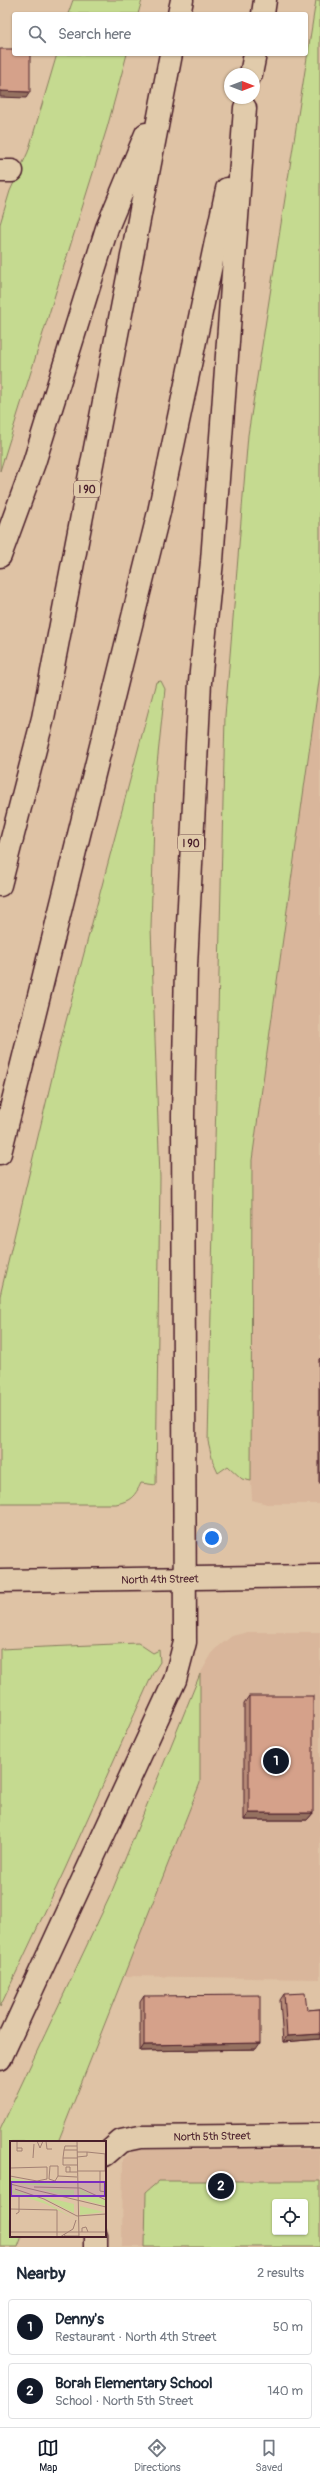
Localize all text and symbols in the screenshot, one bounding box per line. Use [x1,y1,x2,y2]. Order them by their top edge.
search box [12,12,308,56]
icon: search [26,23,48,45]
text: Search here [58,25,131,44]
north arrow [224,68,260,104]
road number: I 90 [74,481,100,497]
road number: I 90 [178,835,204,851]
your location [202,1528,222,1548]
street label: North 4th Street [121,1572,199,1587]
pin: 1 [263,1746,289,1776]
street label: North 5th Street [173,2129,251,2144]
inset map [10,2141,106,2237]
pin: 2 [208,2171,234,2201]
map controls [272,2199,308,2235]
button: locate [272,2199,308,2235]
text: Nearby [16,2263,65,2284]
text: 2 results [257,2265,304,2281]
text: Denny's [55,2310,104,2329]
text: 1 [27,2319,33,2335]
text: 50 m [273,2319,303,2335]
text: Restaurant · North 4th Street [55,2329,216,2345]
text: Borah Elementary School [55,2374,213,2393]
text: 2 [26,2383,34,2399]
text: 140 m [267,2383,303,2399]
text: School · North 5th Street [55,2393,193,2409]
tab: Map [37,2437,59,2474]
tab: Directions [134,2437,181,2474]
tab: Saved [255,2437,283,2474]

